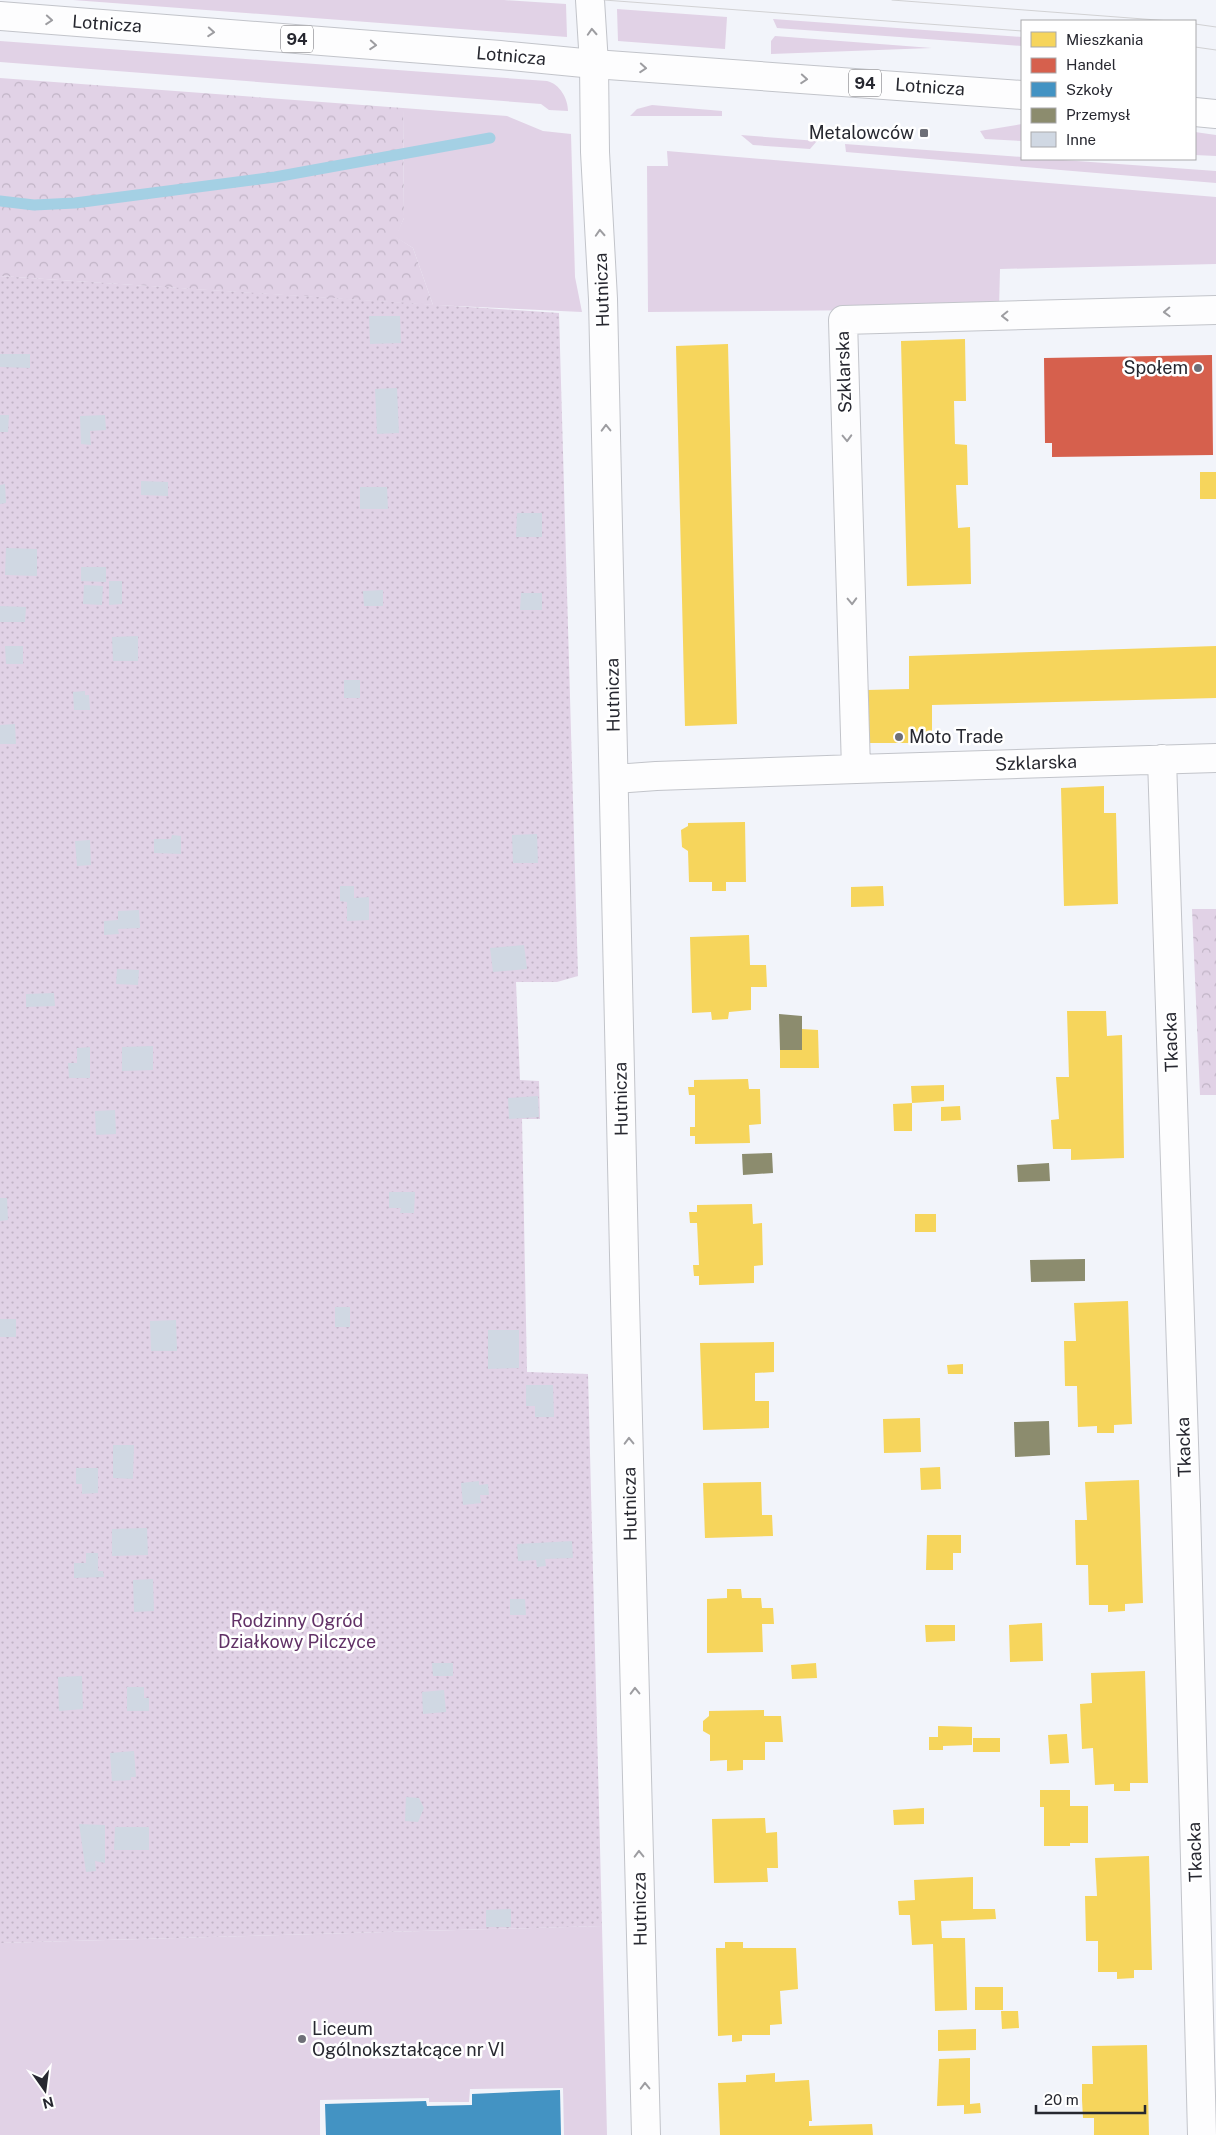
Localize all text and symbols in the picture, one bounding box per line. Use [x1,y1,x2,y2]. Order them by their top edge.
street label: Lotnicza [71,11,143,36]
one-way arrow [45,14,53,25]
legend [1021,20,1196,160]
road number: 94 [281,26,313,52]
one-way arrow [207,27,215,38]
one-way arrow [587,28,598,36]
text: Mieszkania [1066,31,1143,48]
one-way arrow [369,39,377,50]
street label: Lotnicza [475,42,547,69]
text: Handel [1066,56,1116,73]
one-way arrow [639,62,647,73]
road number: 94 [849,70,881,96]
one-way arrow [801,73,809,84]
street label: Lotnicza [894,74,966,99]
text: Szkoły [1066,81,1113,98]
text: Przemysł [1066,106,1131,123]
place label: Metalowców [809,122,914,143]
marker: Metalowców [918,127,930,139]
text: Inne [1066,131,1096,148]
one-way arrow [594,229,605,237]
street label: Hutnicza [590,252,613,328]
one-way arrow [1163,307,1171,317]
one-way arrow [1001,311,1008,321]
street label: Szklarska [832,331,855,413]
place label: Społem [1123,357,1188,378]
marker: Społem [1192,362,1204,374]
one-way arrow [601,423,612,431]
one-way arrow [841,435,852,443]
one-way arrow [847,597,858,605]
street label: Hutnicza [601,658,624,732]
place label: Moto Trade [909,726,1003,747]
marker: Moto Trade [893,731,905,743]
street label: Szklarska [995,751,1077,774]
street label: Tkacka [1159,1012,1182,1072]
street label: Hutnicza [609,1062,632,1136]
street label: Tkacka [1172,1417,1195,1477]
one-way arrow [623,1437,634,1445]
street label: Hutnicza [618,1467,641,1541]
park label: Rodzinny Ogród Działkowy Pilczyce [218,1610,376,1652]
one-way arrow [630,1687,640,1695]
street label: Tkacka [1183,1822,1206,1882]
one-way arrow [634,1850,644,1858]
street label: Hutnicza [628,1872,651,1946]
place label: Liceum Ogólnokształcące nr VI [312,2018,505,2060]
marker: Liceum Ogólnokształcące nr VI [296,2033,308,2045]
north arrow [20,2065,70,2115]
one-way arrow [640,2082,650,2090]
scale bar [1036,2082,1145,2114]
text: 20 m [1044,2091,1079,2108]
text: N [41,2094,55,2112]

